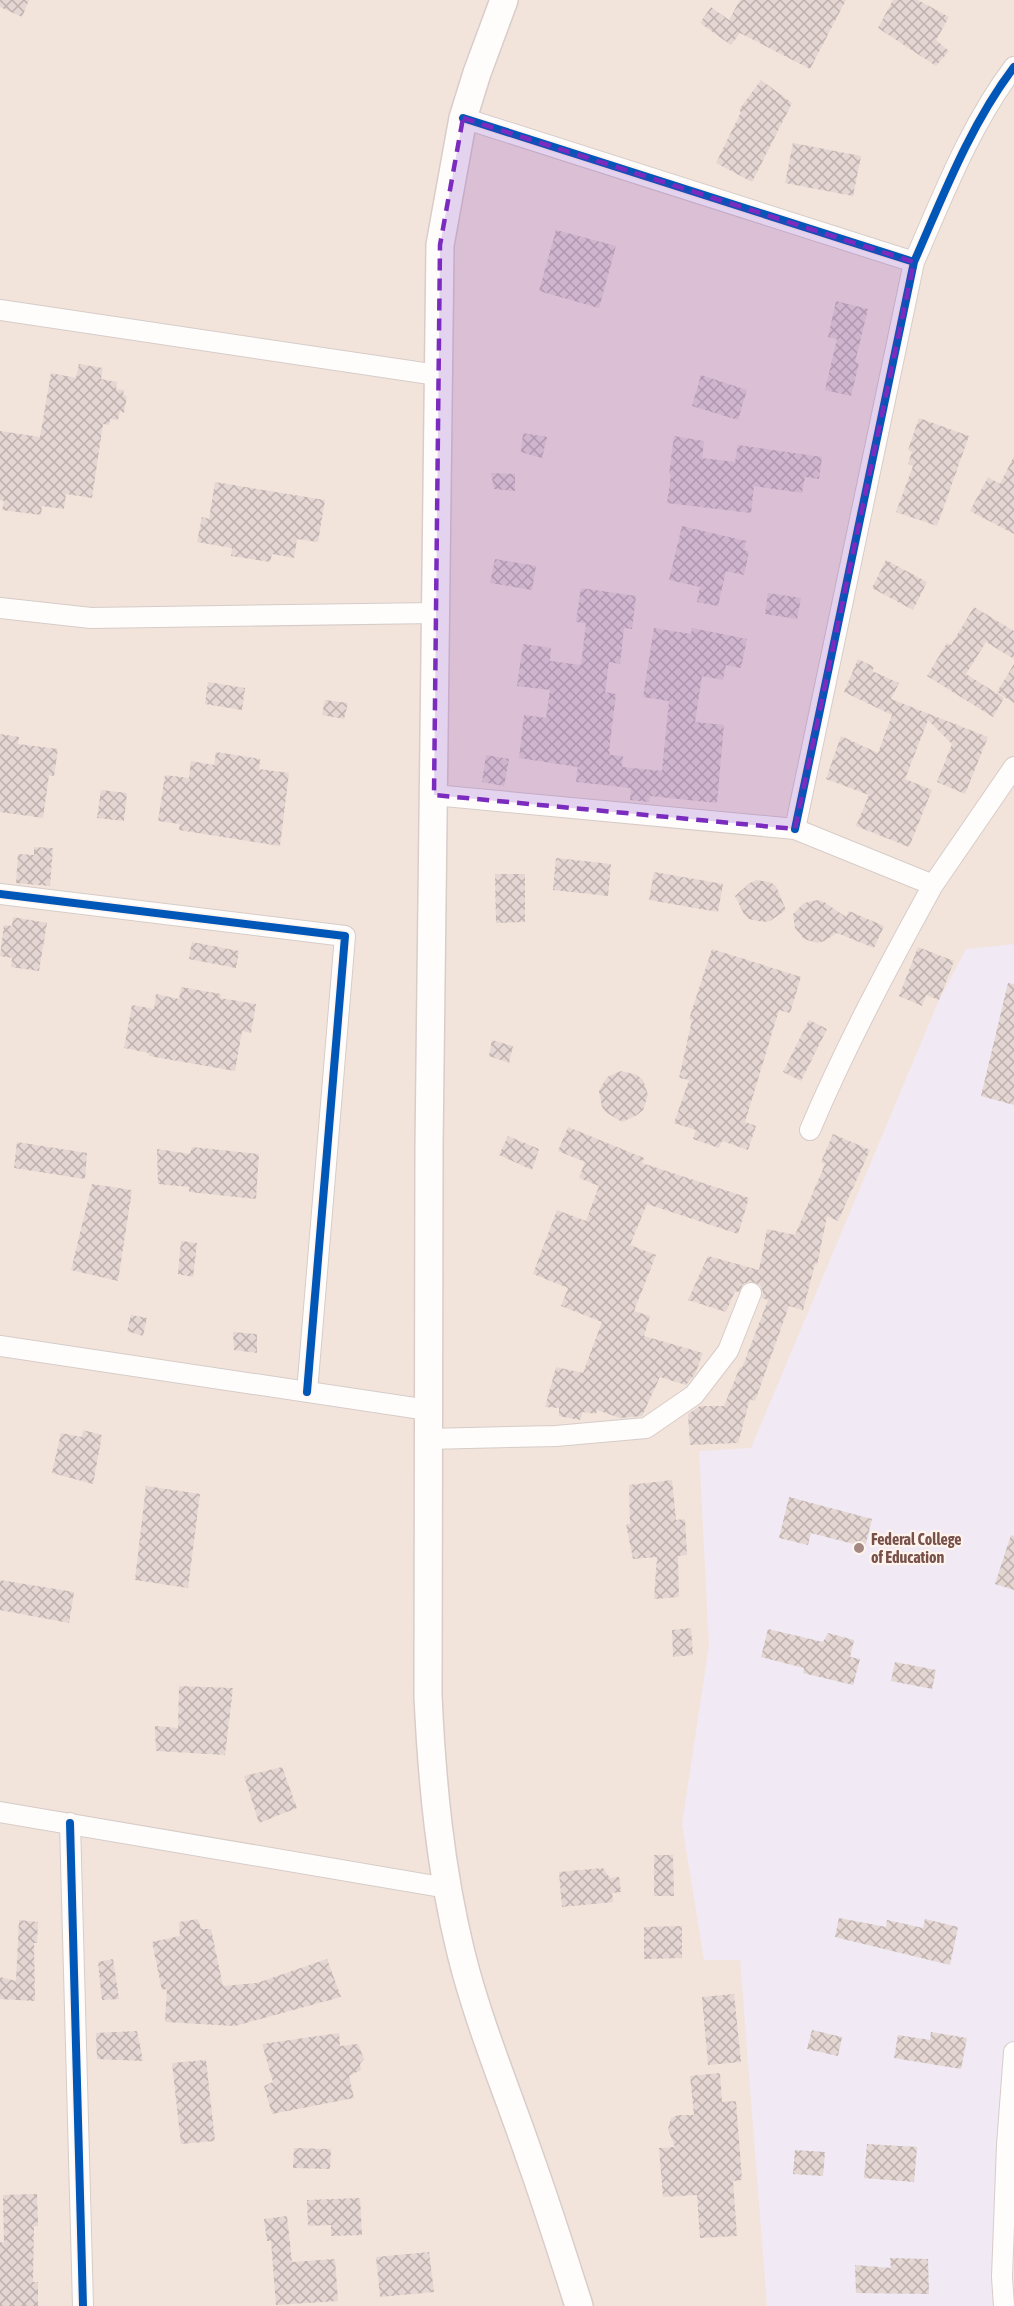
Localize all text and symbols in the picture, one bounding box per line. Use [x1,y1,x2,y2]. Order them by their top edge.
place label: Federal College of Education [871,1530,962,1566]
marker: Federal College of Education [852,1541,866,1555]

